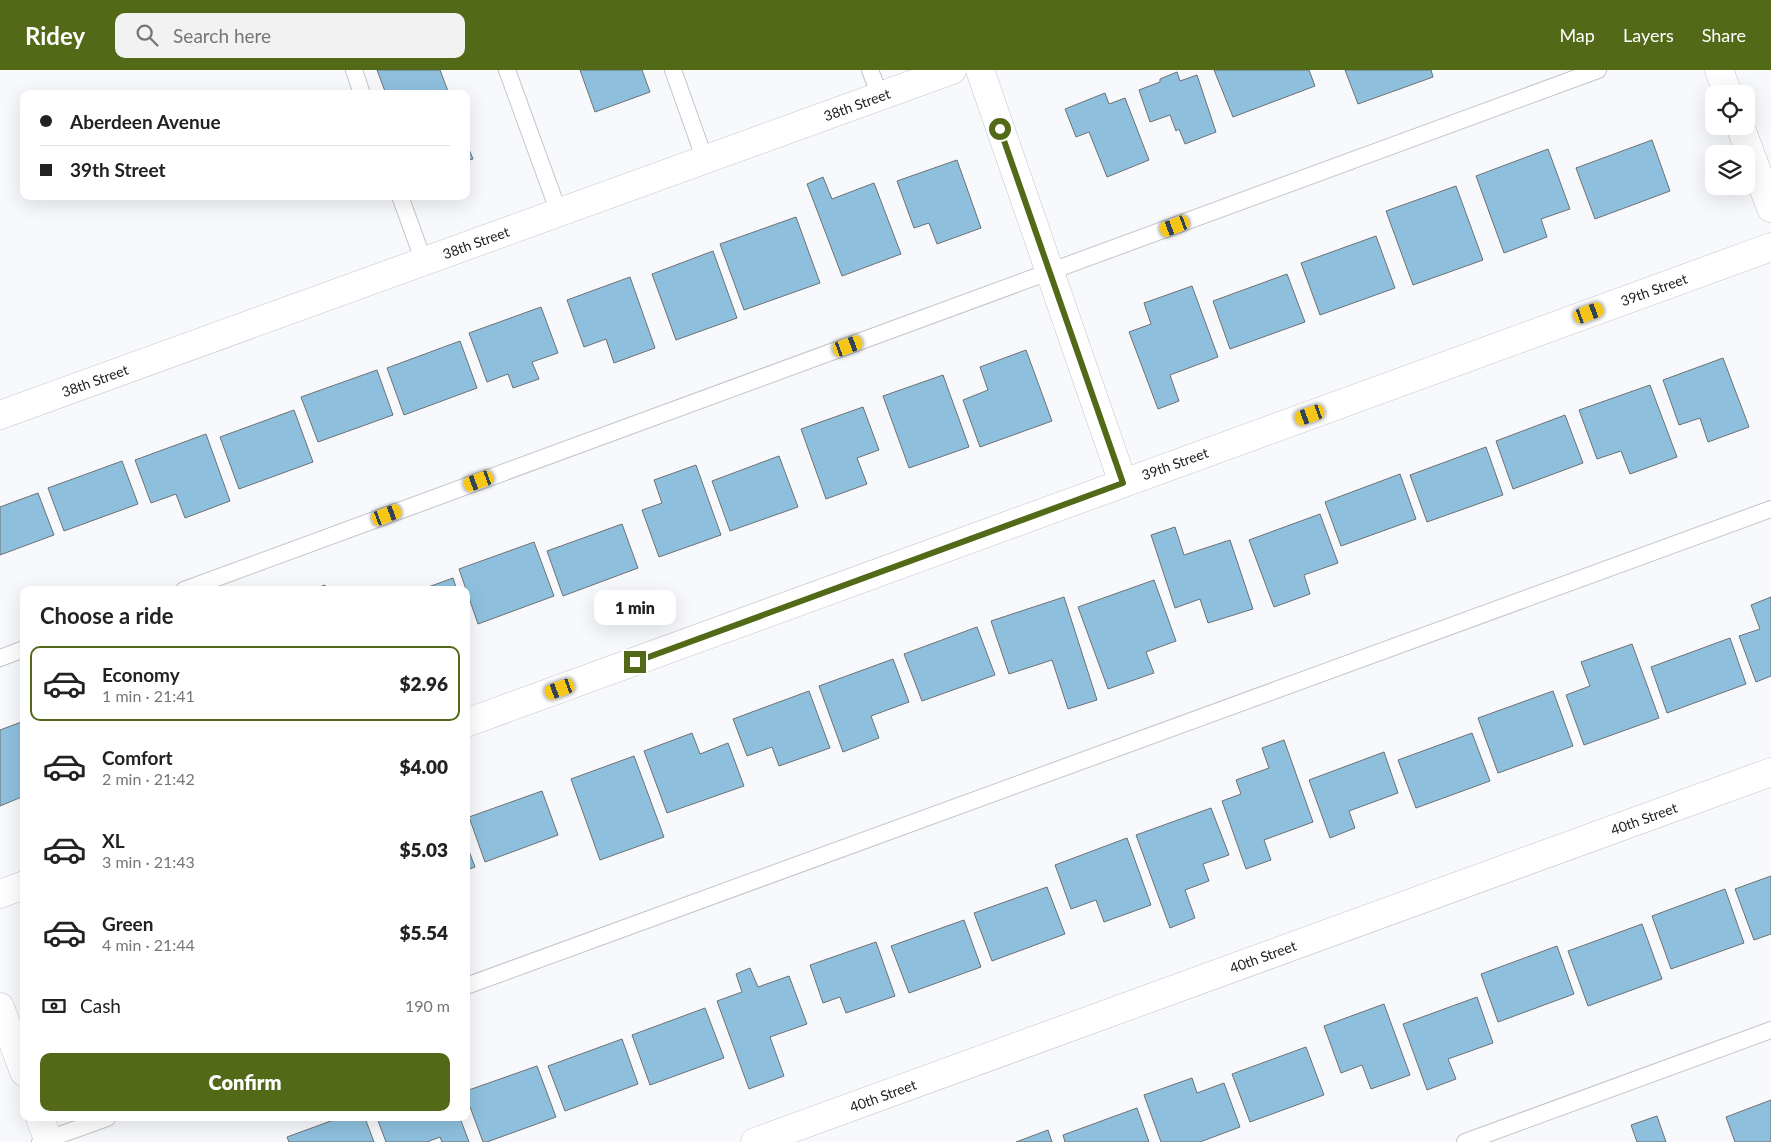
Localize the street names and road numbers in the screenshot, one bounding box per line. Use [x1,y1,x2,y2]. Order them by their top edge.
street label: 38th Street [821,85,892,124]
street label: 38th Street [440,223,511,262]
street label: 39th Street [1618,270,1689,309]
street label: 38th Street [59,361,130,400]
street label: 39th Street [1139,444,1210,483]
street label: 40th Street [1608,799,1679,838]
street label: 40th Street [1227,937,1298,976]
street label: 40th Street [847,1076,918,1115]

